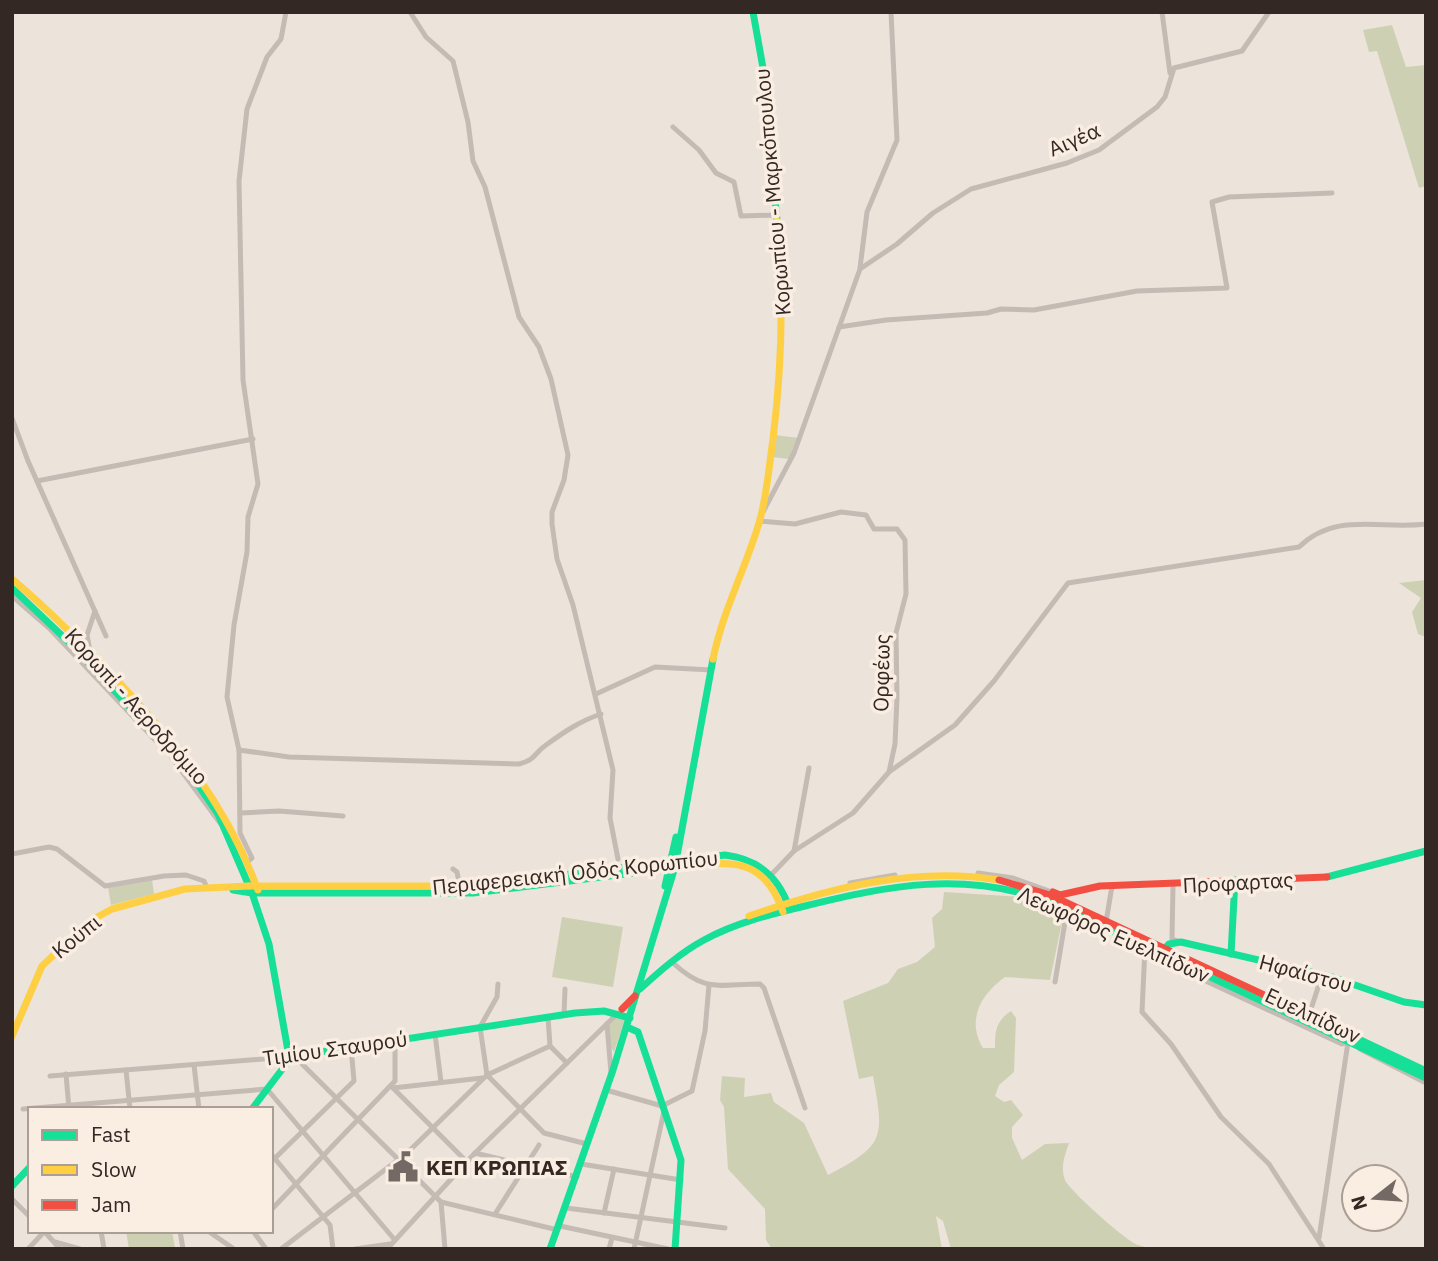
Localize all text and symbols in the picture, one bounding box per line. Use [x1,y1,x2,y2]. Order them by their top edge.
street label: Κορωπίου - Μαρκόπουλου [747,67,797,317]
street label: Αιγέα [1044,116,1104,162]
street label: Κορωπί - Αεροδρόμιο [59,622,215,790]
street label: Ορφέως [866,634,896,712]
street label: Περιφερειακή Οδός Κορωπίου [431,843,719,901]
street label: Προφαρτας [1182,865,1294,899]
street label: Λεωφόρος Ευελπίδων [1014,879,1215,989]
street label: Κούπι [46,908,106,964]
street label: Ηφαίστου [1256,947,1356,999]
street label: Ευελπίδων [1261,981,1366,1049]
street label: Τιμίου Σταυρού [261,1024,409,1072]
legend [28,1107,273,1233]
text: Fast [91,1120,131,1148]
public building icon: ΚΕΠ ΚΡΩΠΙΑΣ [386,1150,420,1184]
place label: ΚΕΠ ΚΡΩΠΙΑΣ [426,1153,568,1181]
text: Slow [91,1155,137,1183]
north arrow [1340,1163,1410,1233]
text: Jam [91,1190,131,1218]
text: N [1345,1193,1372,1213]

